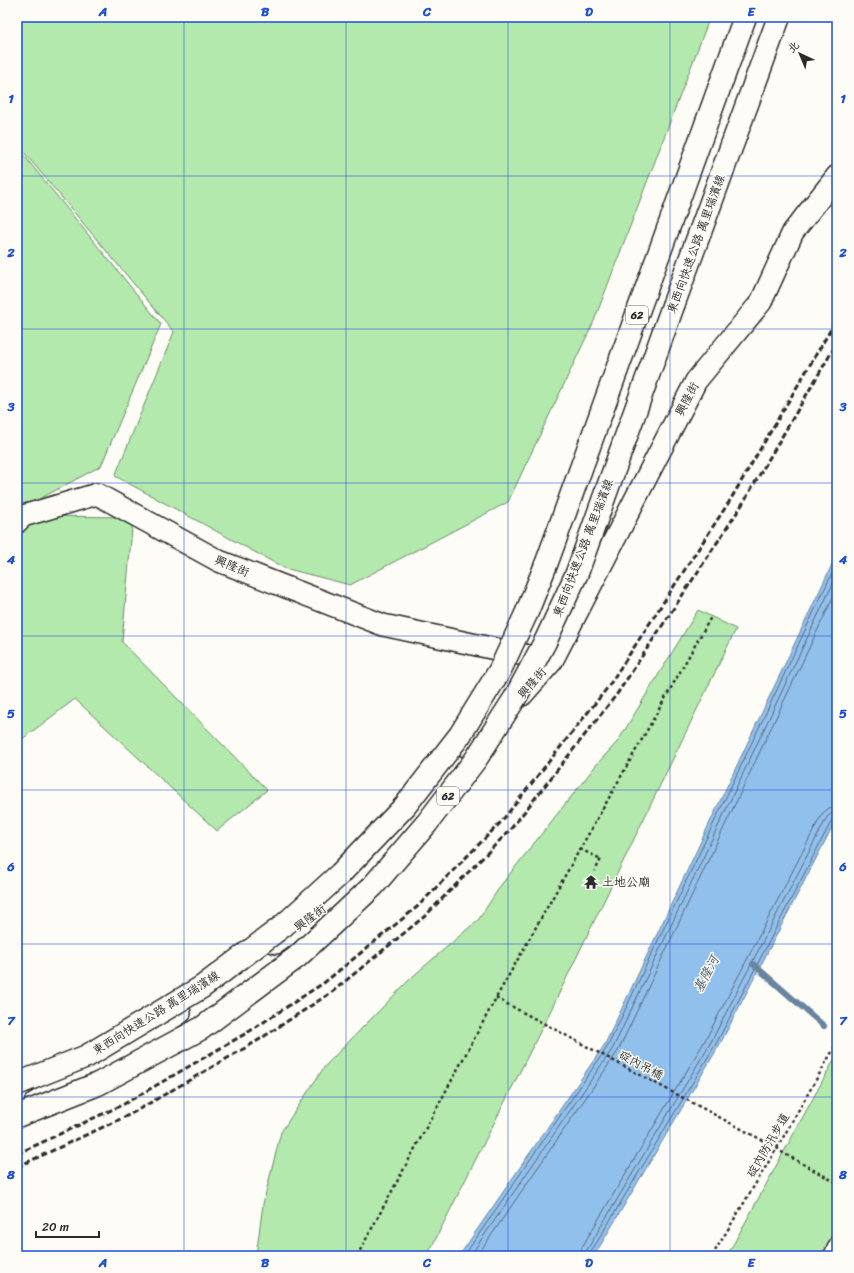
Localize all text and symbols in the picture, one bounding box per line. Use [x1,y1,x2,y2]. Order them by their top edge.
text: A [98,0,107,23]
text: B [261,0,270,23]
text: C [422,0,432,23]
text: D [585,0,593,23]
text: E [747,0,756,23]
north arrow [780,34,820,74]
text: 北 [783,37,804,58]
text: 1 [8,87,14,110]
text: 1 [840,87,846,110]
street label: 東西向快速公路 萬里瑞濱線 [661,171,731,317]
text: 2 [6,241,15,264]
text: 2 [838,241,847,264]
road number: 62 [626,306,648,324]
street label: 興隆街 [669,378,705,420]
text: 3 [6,395,15,418]
text: 3 [838,395,847,418]
street label: 東西向快速公路 萬里瑞濱線 [546,475,620,621]
text: 4 [6,548,16,571]
text: 4 [838,548,848,571]
street label: 興隆街 [211,549,253,583]
street label: 興隆街 [512,662,552,704]
text: 5 [7,702,15,725]
text: 5 [839,702,847,725]
road number: 62 [437,787,459,805]
text: 6 [6,855,15,878]
text: 6 [838,855,847,878]
place label: 土地公廟 [602,871,650,893]
temple icon: 土地公廟 [583,874,599,890]
street label: 興隆街 [289,898,331,938]
water label: 基隆河 [687,950,726,997]
street label: 東西向快速公路 萬里瑞濱線 [88,965,224,1061]
text: 7 [7,1009,16,1032]
text: 7 [839,1009,848,1032]
street label: 碇內吊橋 [615,1044,667,1086]
street label: 碇內防汛步道 [740,1108,796,1182]
text: 8 [6,1163,15,1186]
text: 8 [838,1163,847,1186]
scale bar [36,1213,99,1239]
text: 20 m [42,1216,69,1238]
text: A [98,1251,107,1273]
text: B [261,1251,270,1273]
text: C [422,1251,432,1273]
text: D [585,1251,593,1273]
text: E [747,1251,756,1273]

